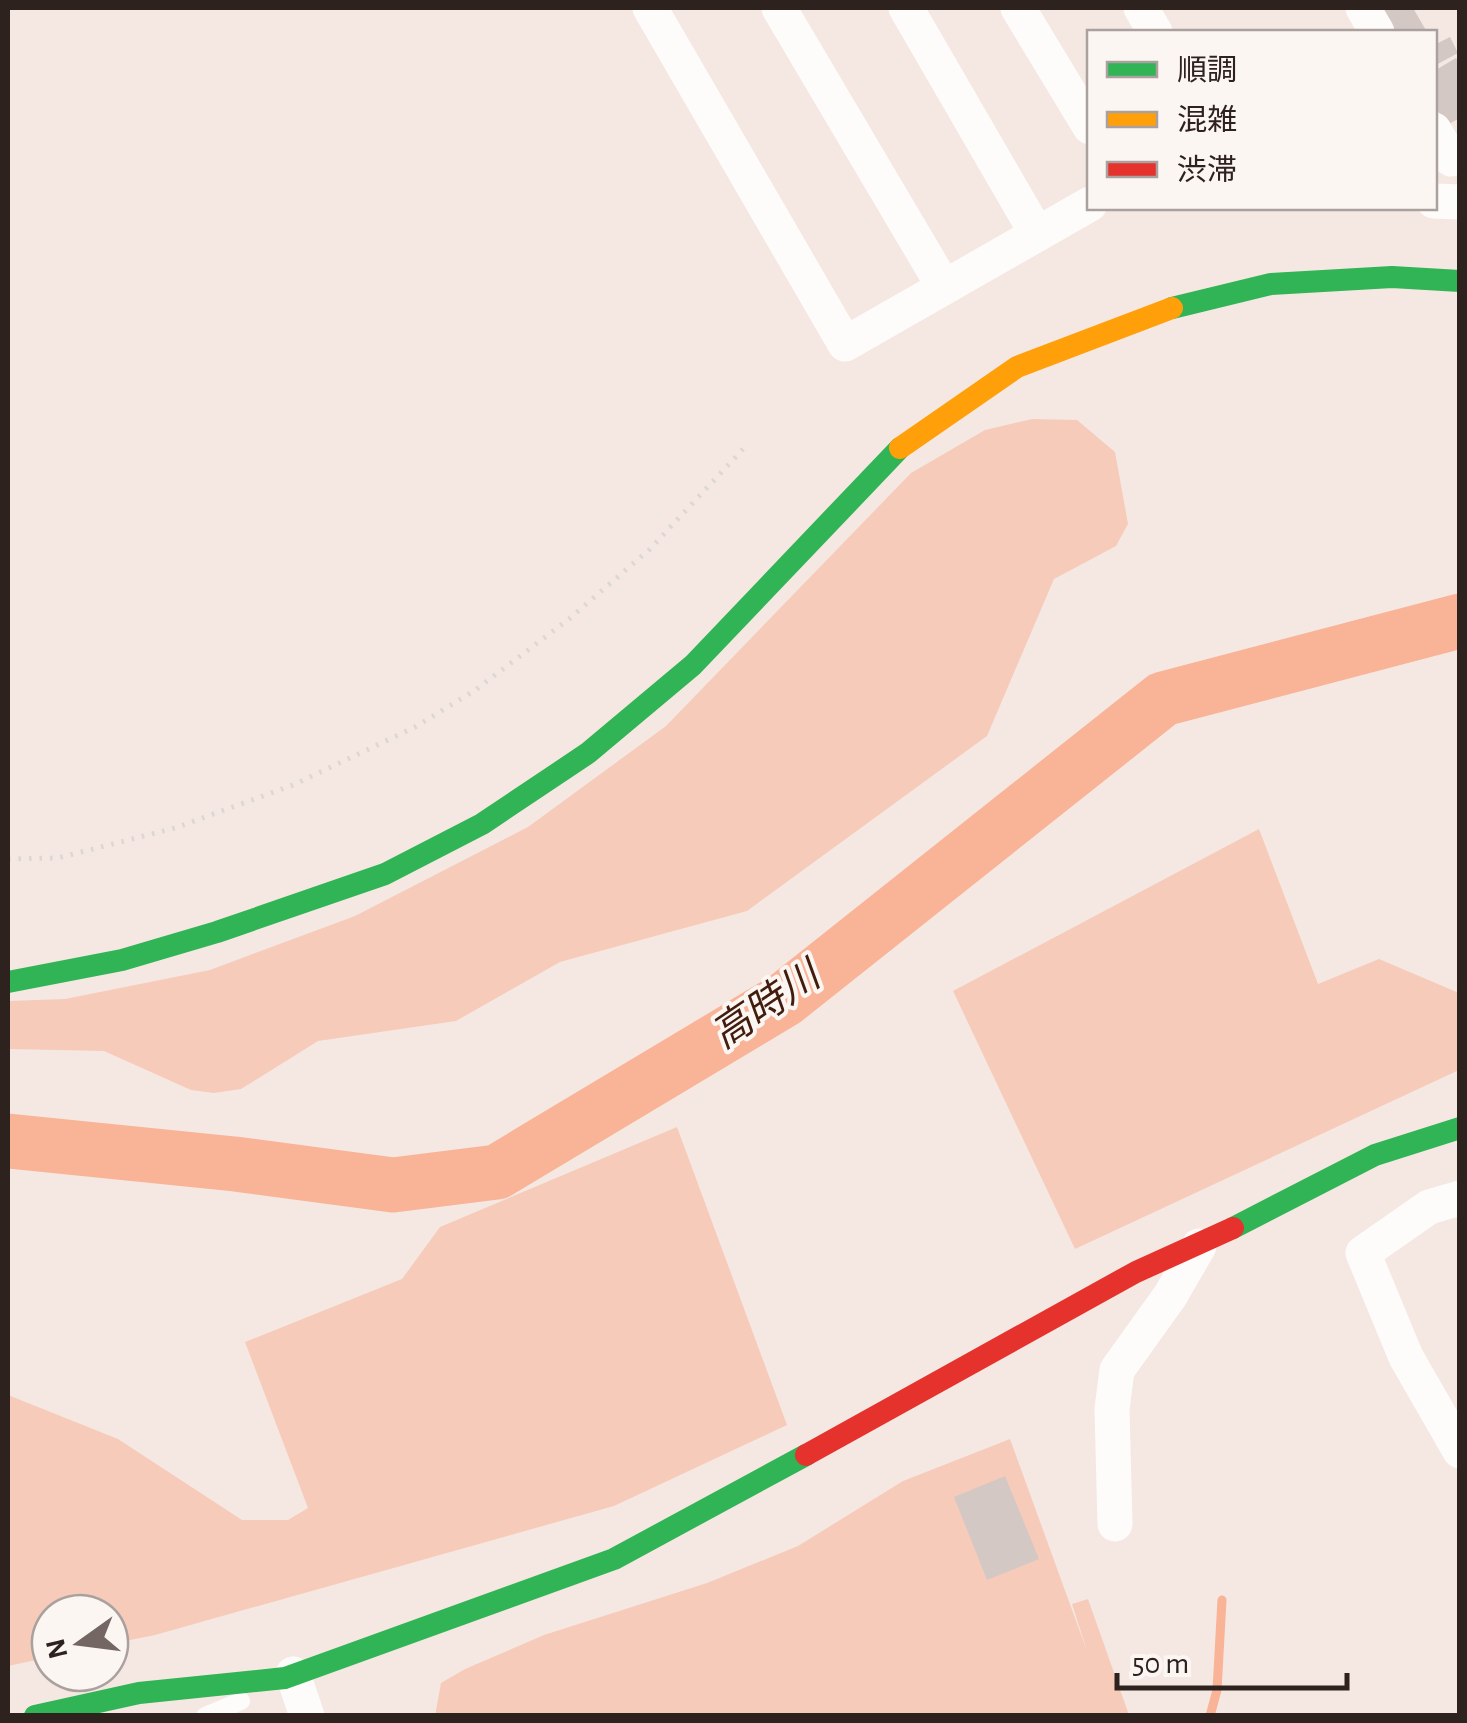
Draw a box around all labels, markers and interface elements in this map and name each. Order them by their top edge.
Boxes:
legend [1087,30,1437,210]
text: 順調 [1177,55,1237,86]
text: 混雑 [1177,104,1237,136]
text: 渋滞 [1177,154,1237,186]
water label: 高時川 [704,952,830,1056]
north arrow [30,1593,130,1693]
scale bar [1117,1628,1347,1690]
text: N [42,1636,74,1661]
text: 50 m [1132,1649,1189,1679]

